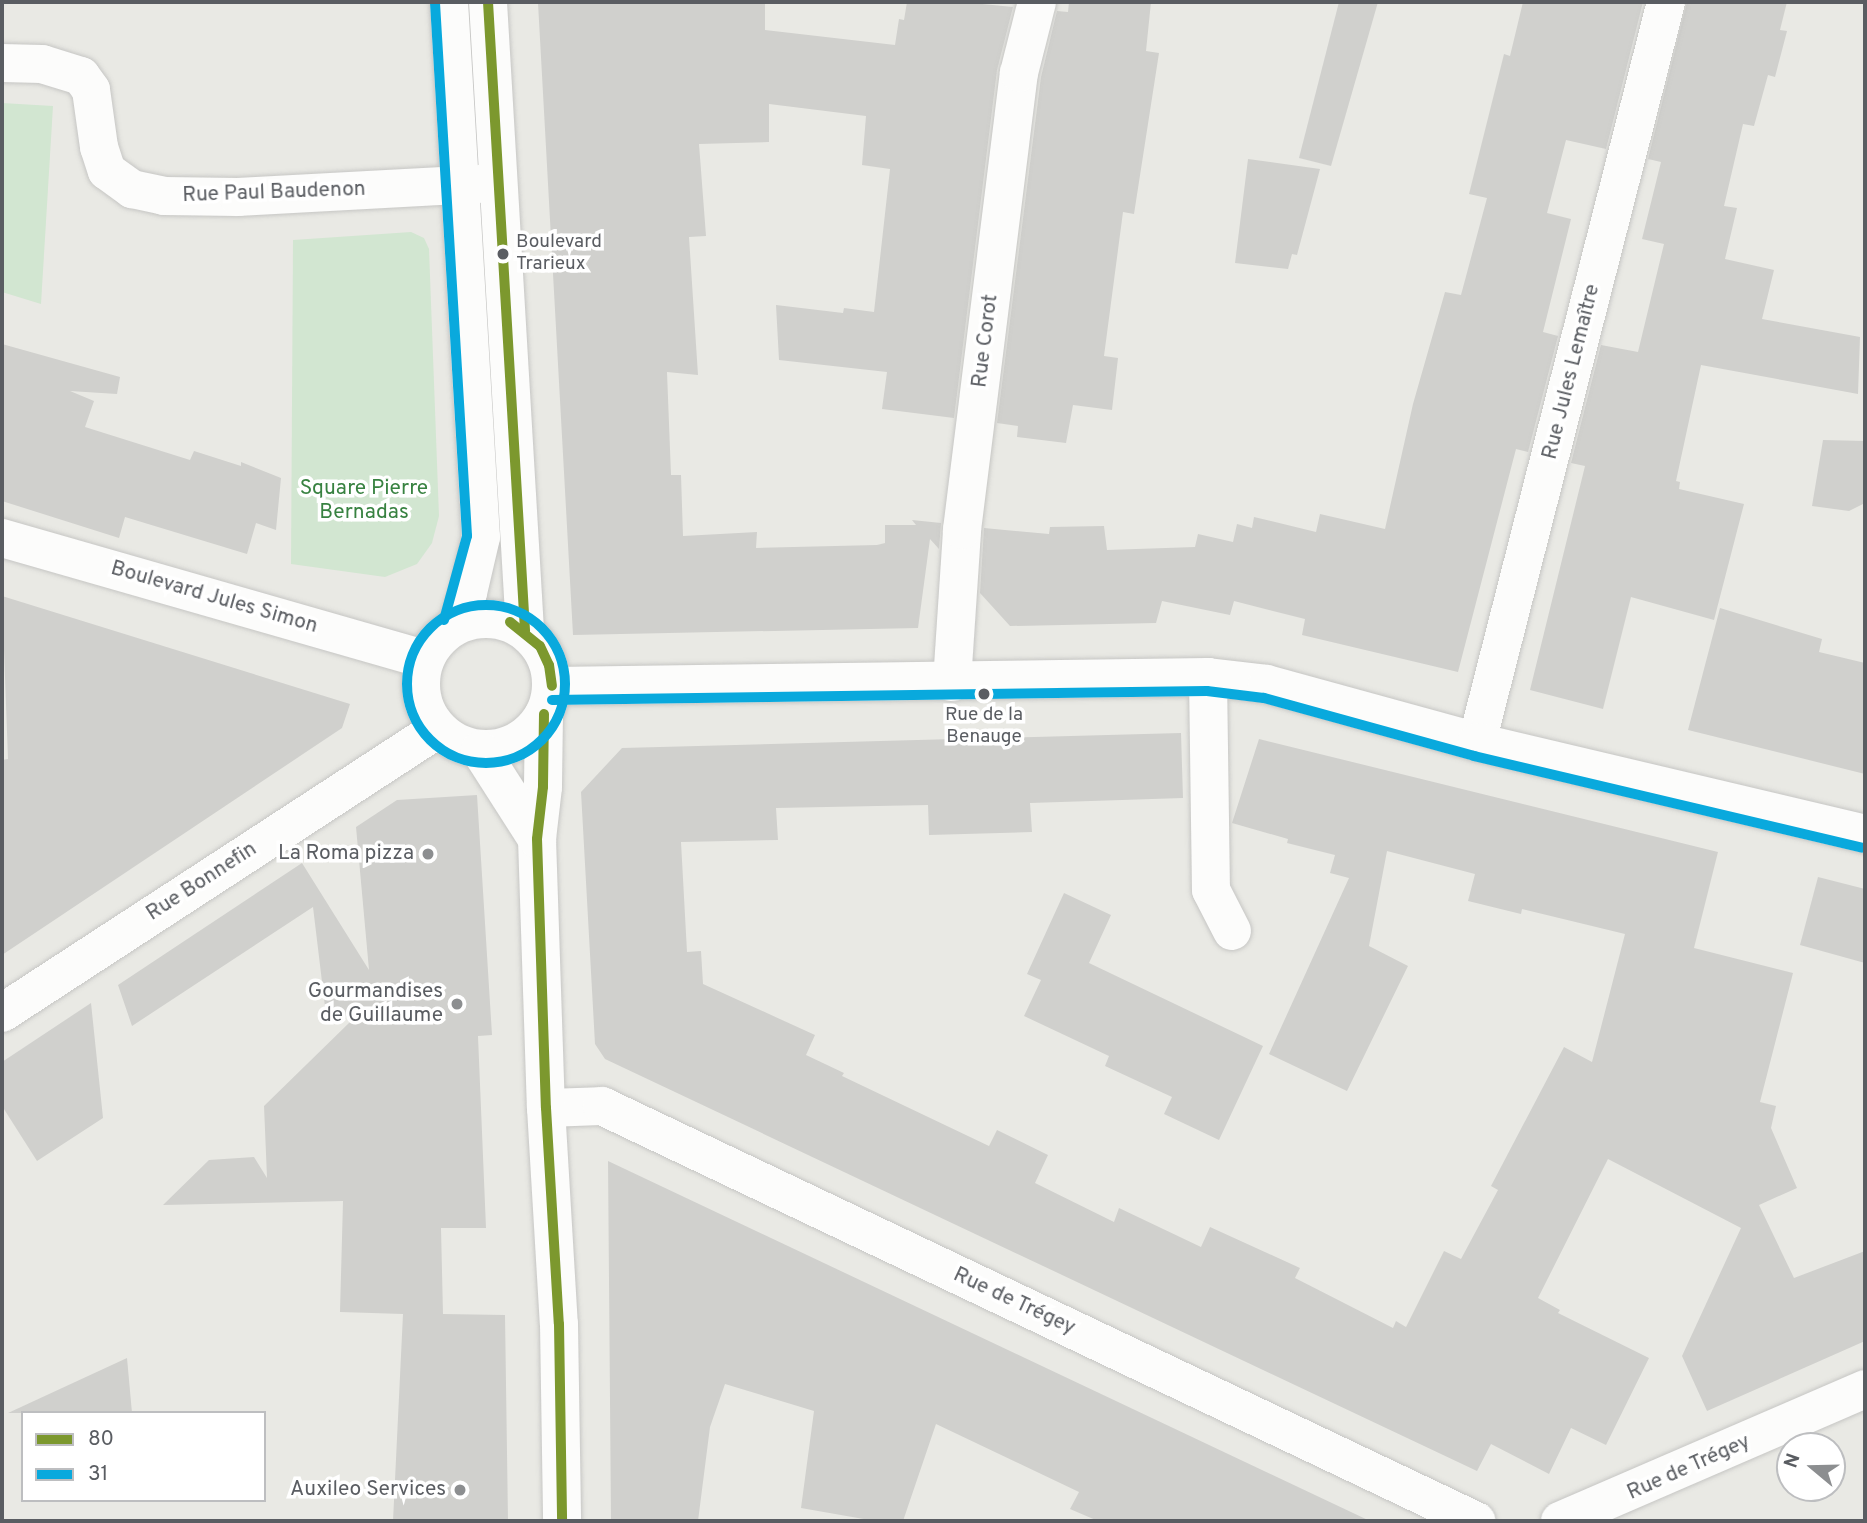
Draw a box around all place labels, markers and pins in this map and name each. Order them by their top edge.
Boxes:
place label: Boulevard Trarieux [516,232,602,276]
marker: Boulevard Trarieux [496,247,510,261]
marker: Rue de la Benauge [977,687,991,701]
place label: Rue de la Benauge [945,705,1023,749]
place label: La Roma pizza [278,841,414,867]
marker: La Roma pizza [420,846,436,862]
place label: Gourmandises de Guillaume [308,979,443,1029]
marker: Gourmandises de Guillaume [449,996,465,1012]
place label: Auxileo Services [290,1477,446,1503]
marker: Auxileo Services [452,1482,468,1498]

